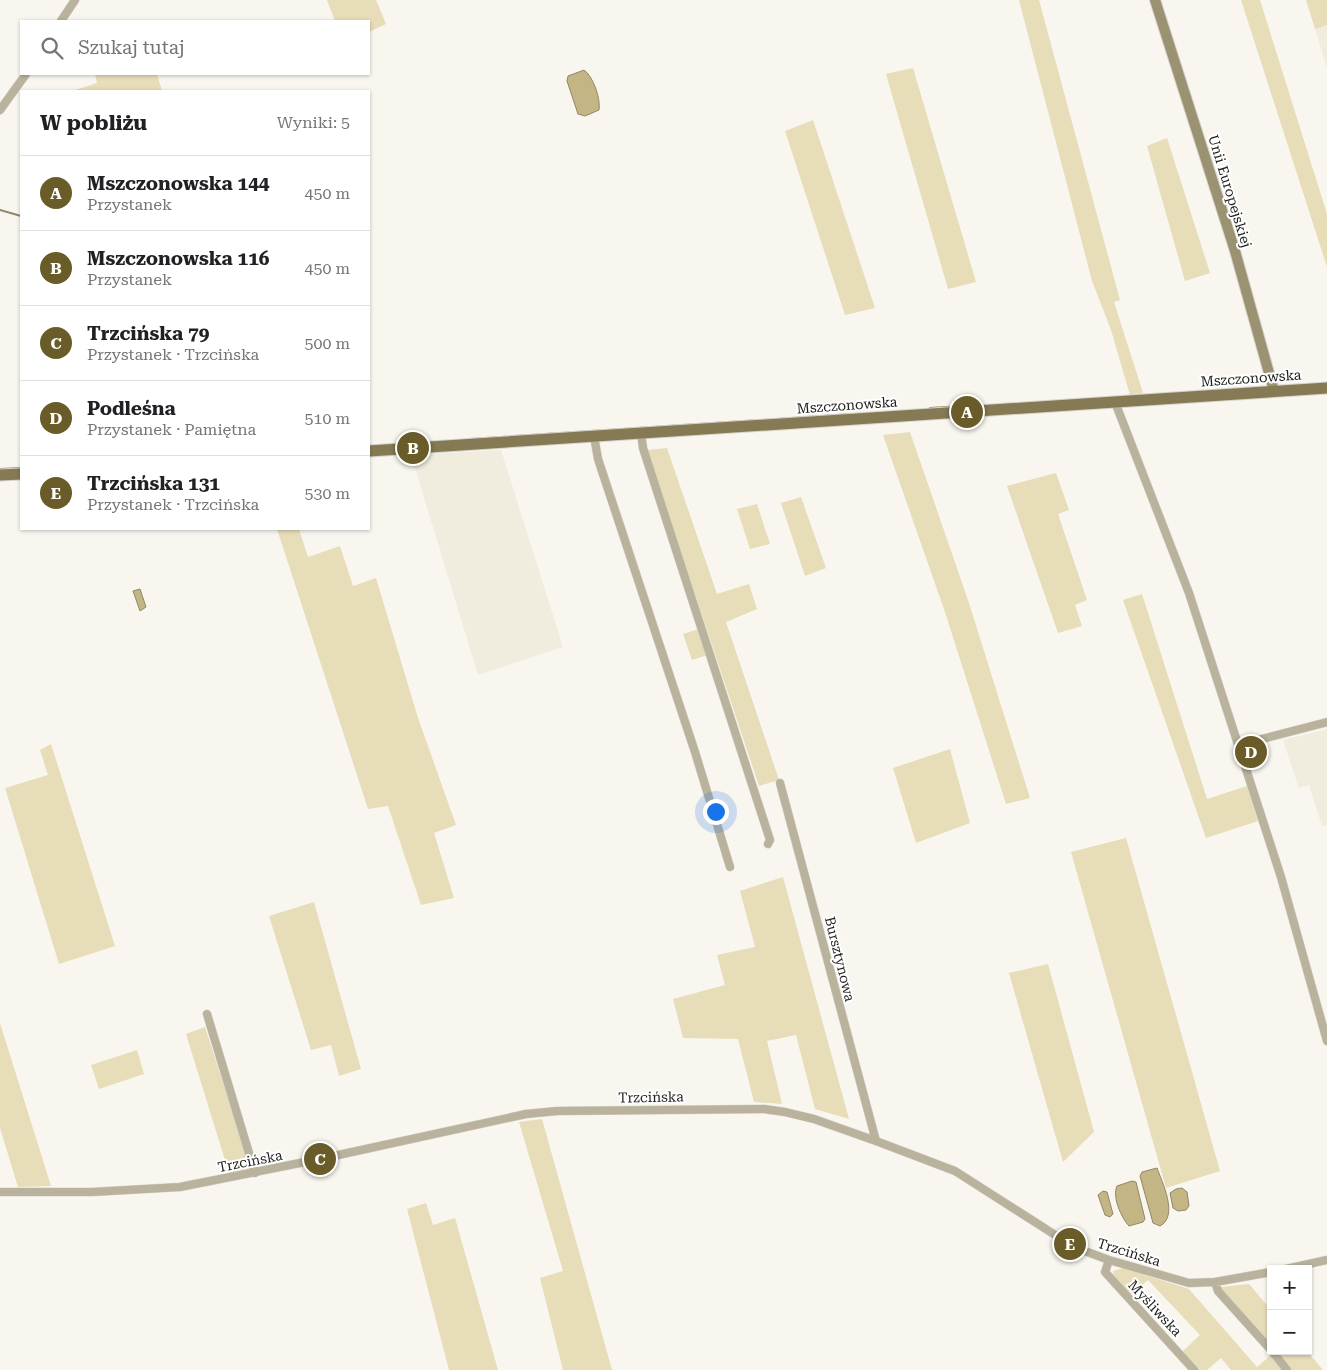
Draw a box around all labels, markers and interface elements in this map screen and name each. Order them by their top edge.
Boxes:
search box [20,20,370,75]
icon: search [38,34,66,62]
text: Szukaj tutaj [78,36,185,59]
text: W pobliżu [40,111,147,135]
text: Wyniki: 5 [277,113,350,132]
street label: Unii Europejskiej [1205,133,1255,249]
text: Mszczonowska 144 [87,172,269,195]
text: A [50,184,62,203]
text: 450 m [304,184,350,203]
text: Przystanek [87,195,172,214]
text: Mszczonowska 116 [87,247,269,270]
text: B [50,259,62,278]
text: 450 m [304,259,350,278]
text: Przystanek [87,270,172,289]
text: Trzcińska 79 [87,322,209,345]
text: C [50,334,62,353]
text: 500 m [304,334,350,353]
text: Przystanek · Trzcińska [87,345,259,364]
street label: Mszczonowska [1200,366,1302,390]
street label: Mszczonowska [796,393,898,417]
pin: A [951,393,983,431]
text: Podleśna [87,397,176,420]
text: D [50,409,62,428]
text: 510 m [304,409,350,428]
text: Przystanek · Pamiętna [87,420,256,439]
pin: B [397,429,429,467]
text: Trzcińska 131 [87,472,220,495]
text: E [51,484,61,503]
text: 530 m [304,484,350,503]
text: Przystanek · Trzcińska [87,495,259,514]
pin: D [1235,733,1267,771]
your location [703,799,729,825]
street label: Bursztynowa [822,915,858,1003]
street label: Trzcińska [618,1088,684,1106]
pin: C [304,1140,336,1178]
street label: Trzcińska [216,1147,284,1175]
pin: E [1054,1225,1086,1263]
street label: Trzcińska [1095,1235,1163,1269]
map controls [1267,1265,1312,1355]
button: + [1267,1265,1312,1310]
street label: Myśliwska [1125,1277,1185,1340]
button: − [1267,1310,1312,1355]

